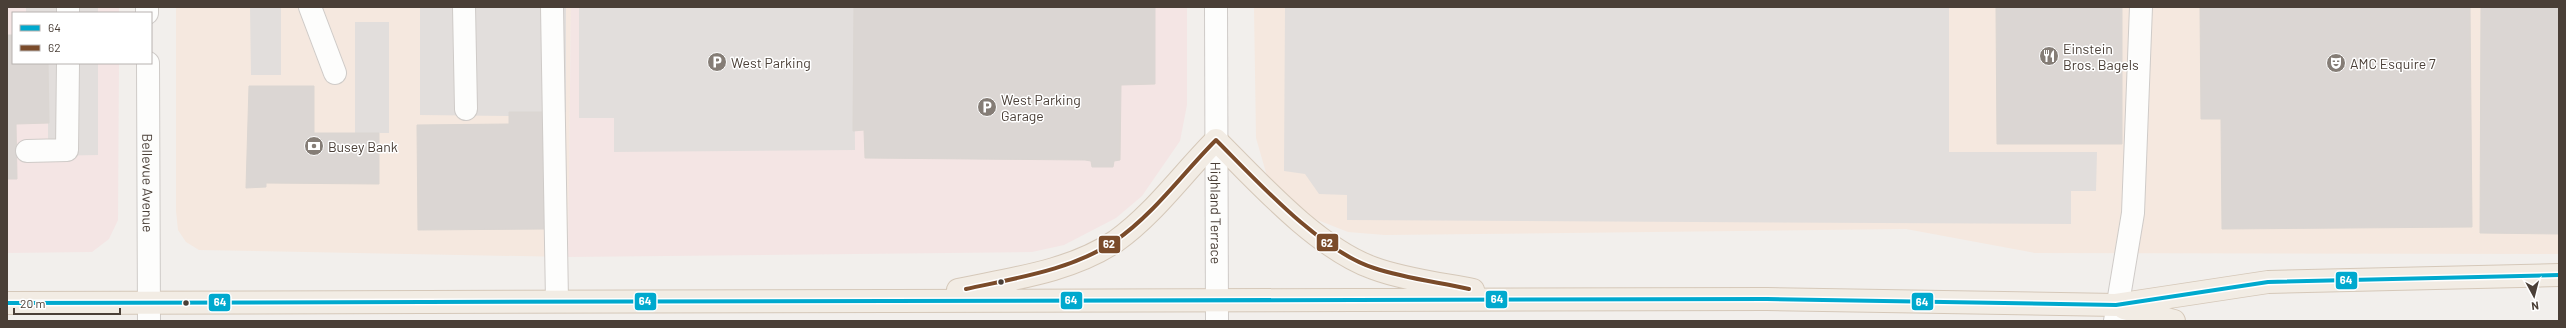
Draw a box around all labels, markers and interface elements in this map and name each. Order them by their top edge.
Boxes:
legend [12,12,152,64]
text: 64 [48,20,61,34]
text: 62 [48,40,61,54]
place label: Einstein Bros. Bagels [2063,40,2139,73]
restaurant icon: Einstein Bros. Bagels [2038,45,2060,67]
parking icon: West Parking [706,51,728,73]
theatre icon: AMC Esquire 7 [2325,52,2347,74]
place label: West Parking [731,54,811,71]
place label: AMC Esquire 7 [2350,55,2436,72]
place label: West Parking Garage [1001,91,1081,124]
parking icon: West Parking Garage [976,96,998,118]
street label: Bellevue Avenue [140,133,157,233]
bank icon: Busey Bank [303,135,325,157]
place label: Busey Bank [328,138,398,155]
street label: Highland Terrace [1208,162,1225,264]
line badge: 62 [1316,233,1339,252]
line badge: 62 [1098,235,1121,254]
text: 62 [1321,236,1333,249]
text: 62 [1103,237,1115,250]
line badge: 64 [2335,271,2358,290]
text: 64 [2340,273,2353,286]
north arrow [2514,276,2554,316]
unlabelled marker [996,277,1006,287]
scale bar [14,290,120,316]
line badge: 64 [1485,290,1508,309]
line badge: 64 [1060,291,1083,310]
line badge: 64 [634,292,657,311]
text: 64 [1491,292,1504,305]
line badge: 64 [1911,292,1934,311]
line badge: 64 [208,293,231,312]
text: 64 [1065,293,1078,306]
text: 64 [639,294,652,307]
text: 64 [214,295,227,308]
text: 64 [1916,295,1929,308]
text: 20 m [20,296,46,310]
unlabelled marker [181,298,191,308]
text: N [2531,300,2540,313]

